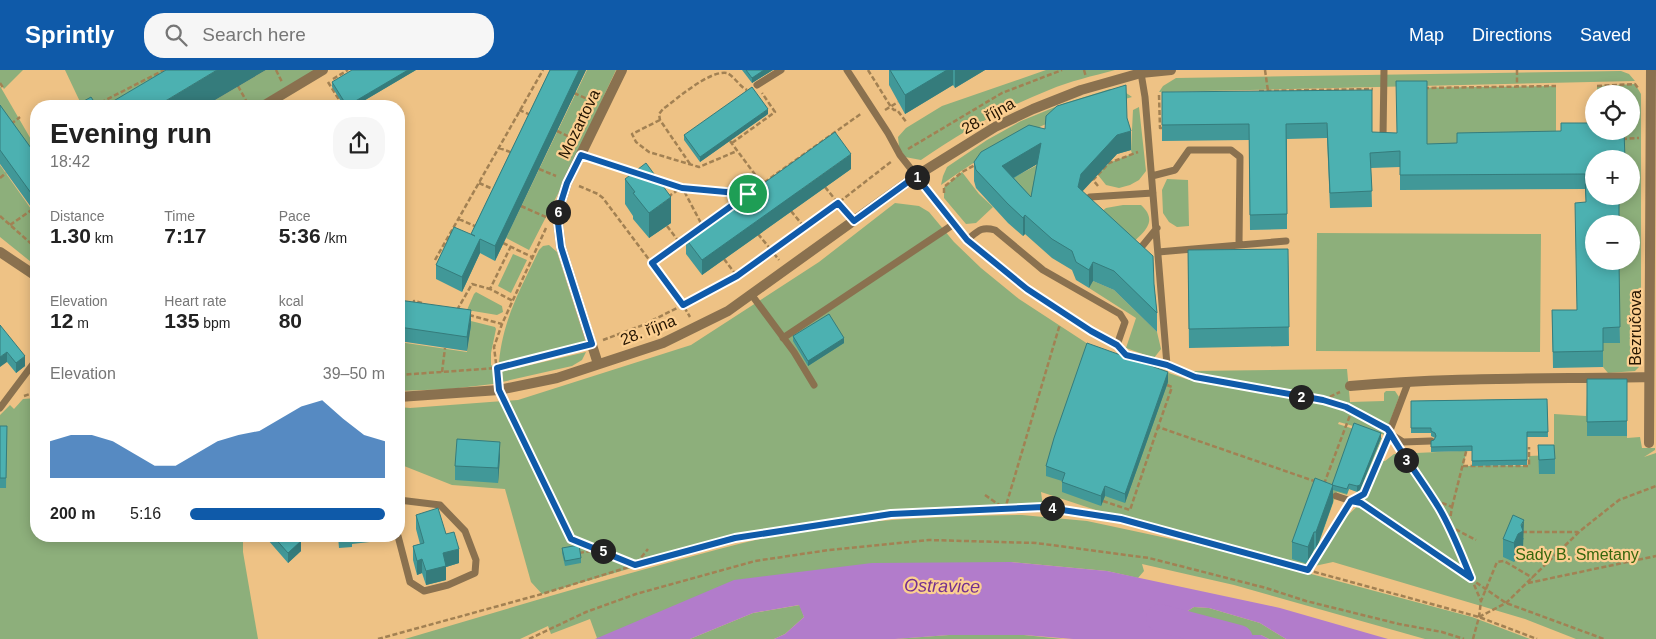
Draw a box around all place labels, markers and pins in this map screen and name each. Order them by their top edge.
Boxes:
pin: 1 [904,164,930,190]
pin [727,173,769,215]
pin: 6 [546,200,570,224]
pin: 2 [1288,384,1314,410]
pin: 3 [1394,448,1418,472]
pin: 4 [1040,496,1064,520]
pin: 5 [590,538,616,564]

